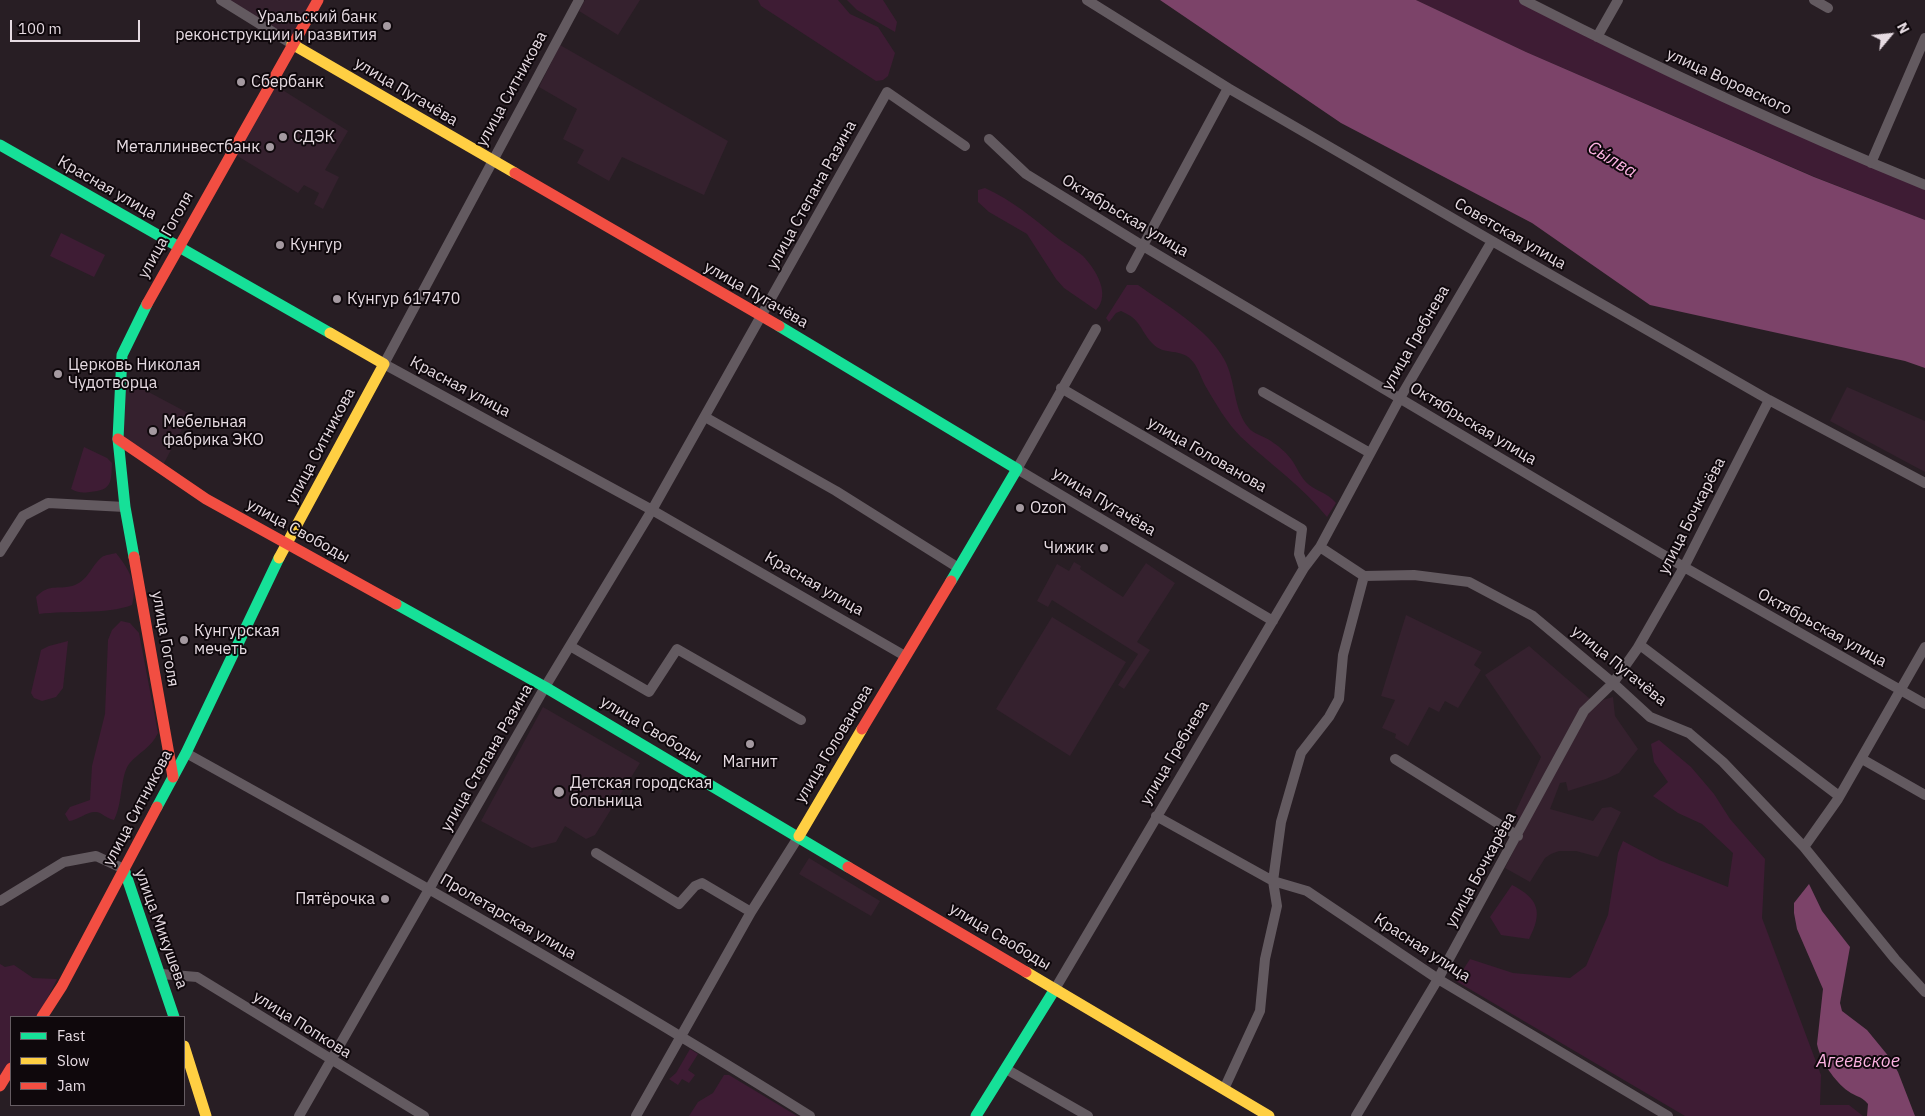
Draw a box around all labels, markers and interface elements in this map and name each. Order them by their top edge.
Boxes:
place label: Уральский банк реконструкции и развития [175,7,377,45]
scale bar [12,10,142,42]
north arrow [1865,10,1915,60]
text: 100 m [18,19,62,38]
text: N [1893,19,1914,37]
marker: Уральский банк реконструкции и развития [381,20,393,32]
street label: улица Ситникова [472,28,552,150]
street label: улица Воровского [1663,45,1795,119]
street label: улица Пугачёва [351,54,461,130]
place label: Сбербанк [251,72,324,92]
marker: Сбербанк [235,76,247,88]
street label: улица Степана Разина [763,117,861,273]
place label: СДЭК [293,127,335,147]
marker: СДЭК [277,131,289,143]
place label: Металлинвестбанк [116,137,260,157]
water label: Сы́лва [1584,137,1640,183]
marker: Металлинвестбанк [264,141,276,153]
street label: Красная улица [54,152,160,224]
street label: Октябрьская улица [1058,171,1192,261]
street label: улица Гоголя [134,188,198,282]
street label: Советская улица [1451,194,1569,274]
place label: Кунгур [290,235,342,255]
marker: Кунгур [274,239,286,251]
street label: улица Пугачёва [701,257,811,333]
street label: улица Гребнева [1378,282,1454,394]
place label: Кунгур 617470 [347,289,460,309]
marker: Кунгур 617470 [331,293,343,305]
street label: Красная улица [406,352,514,422]
place label: Церковь Николая Чудотворца [68,355,200,393]
marker: Церковь Николая Чудотворца [52,368,64,380]
street label: Октябрьская улица [1406,379,1540,469]
street label: улица Ситникова [282,385,360,507]
place label: Мебельная фабрика ЭКО [163,412,264,450]
street label: улица Голованова [1144,413,1270,497]
marker: Мебельная фабрика ЭКО [147,425,159,437]
street label: улица Бочкарёва [1654,454,1730,578]
street label: улица Пугачёва [1049,464,1159,540]
street label: улица Свободы [243,495,353,567]
place label: Ozon [1030,498,1067,518]
marker: Ozon [1014,502,1026,514]
place label: Чижик [1044,538,1094,558]
marker: Чижик [1098,542,1110,554]
street label: Красная улица [761,548,867,620]
street label: Октябрьская улица [1754,585,1890,671]
street label: улица Гоголя [147,590,183,688]
place label: Кунгурская мечеть [194,621,280,659]
street label: улица Пугачёва [1567,622,1671,710]
marker: Кунгурская мечеть [178,634,190,646]
street label: улица Степана Разина [437,681,537,835]
street label: улица Голованова [791,681,877,807]
street label: улица Свободы [597,692,705,768]
street label: улица Гребнева [1136,698,1214,808]
marker: Магнит [744,738,756,750]
street label: улица Ситникова [99,747,177,869]
place label: Магнит [723,752,777,772]
place label: Детская городская больница [570,773,712,811]
marker: Детская городская больница [552,785,566,799]
street label: улица Бочкарёва [1441,809,1521,931]
street label: улица Микушева [130,866,192,992]
street label: Пролетарская улица [437,870,579,964]
place label: Пятёрочка [295,889,375,909]
marker: Пятёрочка [379,893,391,905]
street label: улица Свободы [946,899,1054,975]
street label: Красная улица [1370,910,1474,986]
street label: улица Попкова [249,987,355,1063]
legend [10,1016,185,1106]
text: Fast [57,1026,85,1045]
text: Slow [57,1051,90,1070]
water label: Агеевское [1816,1051,1900,1073]
text: Jam [57,1076,86,1095]

